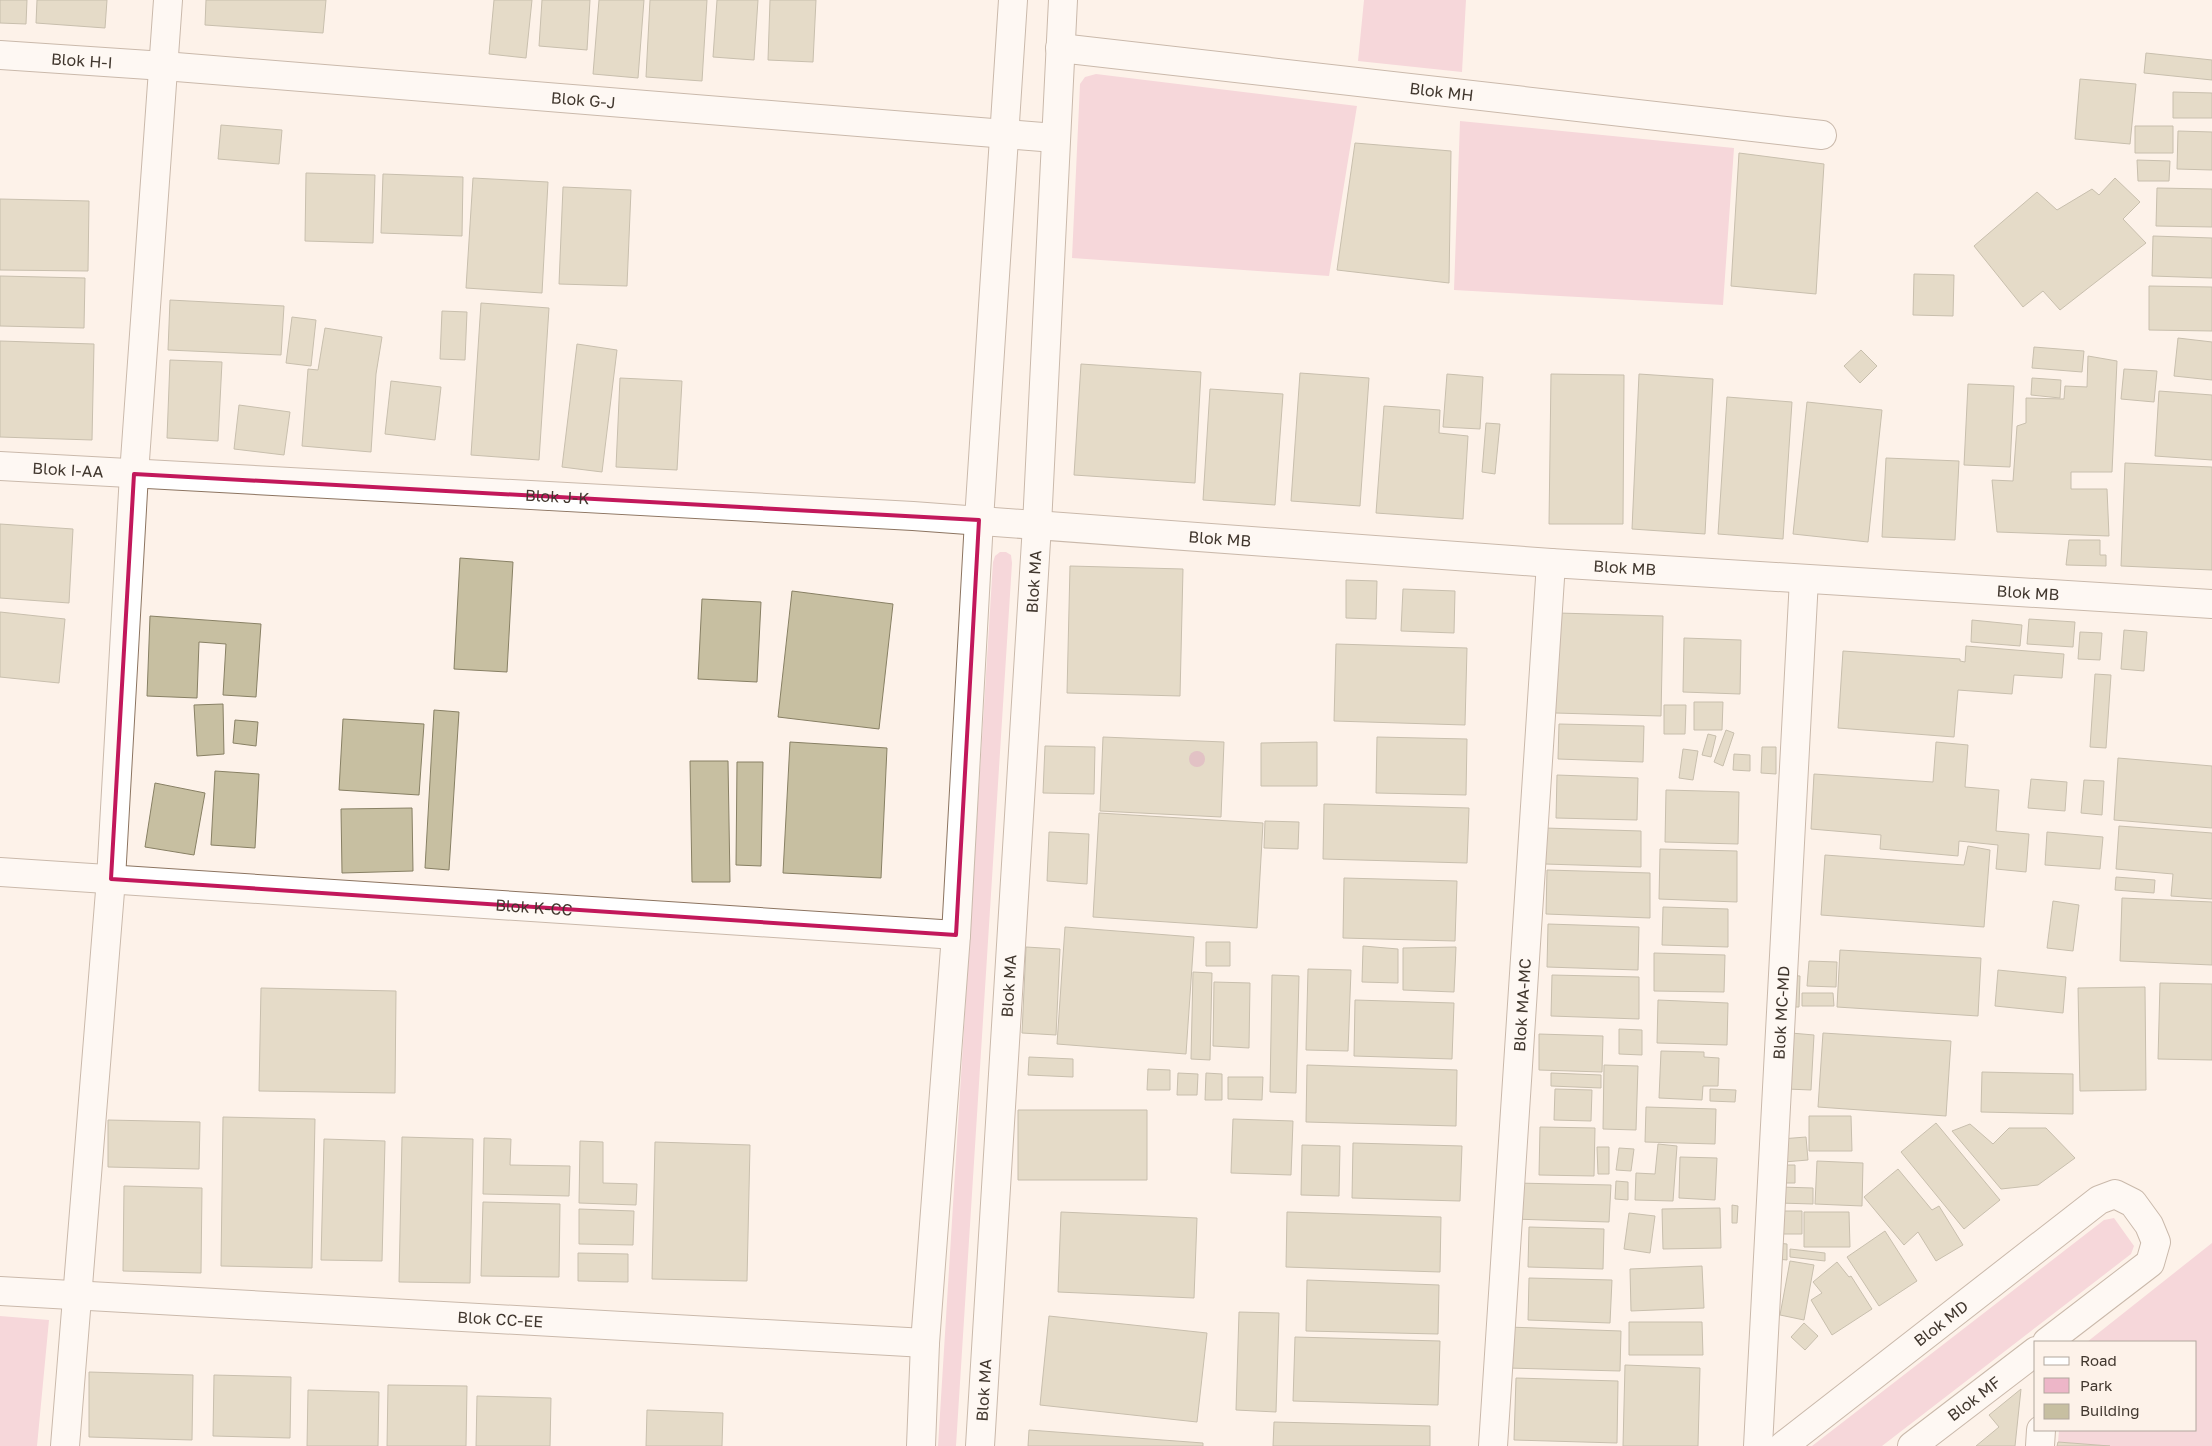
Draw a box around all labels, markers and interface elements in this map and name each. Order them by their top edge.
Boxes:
street label: Blok H-I [50,48,113,73]
street label: Blok MH [1408,78,1475,105]
street label: Blok G-J [550,87,616,112]
street label: Blok I-AA [32,458,104,482]
street label: Blok J-K [524,485,590,508]
street label: Blok MB [1188,526,1252,551]
street label: Blok MA [1022,549,1045,614]
street label: Blok MB [1593,556,1657,580]
street label: Blok MB [1996,581,2060,605]
street label: Blok K-CC [495,895,573,920]
street label: Blok MA [997,954,1020,1018]
street label: Blok MA-MC [1509,957,1535,1052]
street label: Blok MC-MD [1769,965,1793,1060]
street label: Blok MD [1910,1296,1972,1350]
street label: Blok CC-EE [457,1307,544,1332]
legend [2034,1341,2197,1431]
text: Road [2080,1351,2117,1369]
street label: Blok MA [972,1358,995,1422]
street label: Blok MF [1943,1372,2004,1425]
text: Park [2080,1376,2113,1394]
text: Building [2080,1401,2140,1419]

